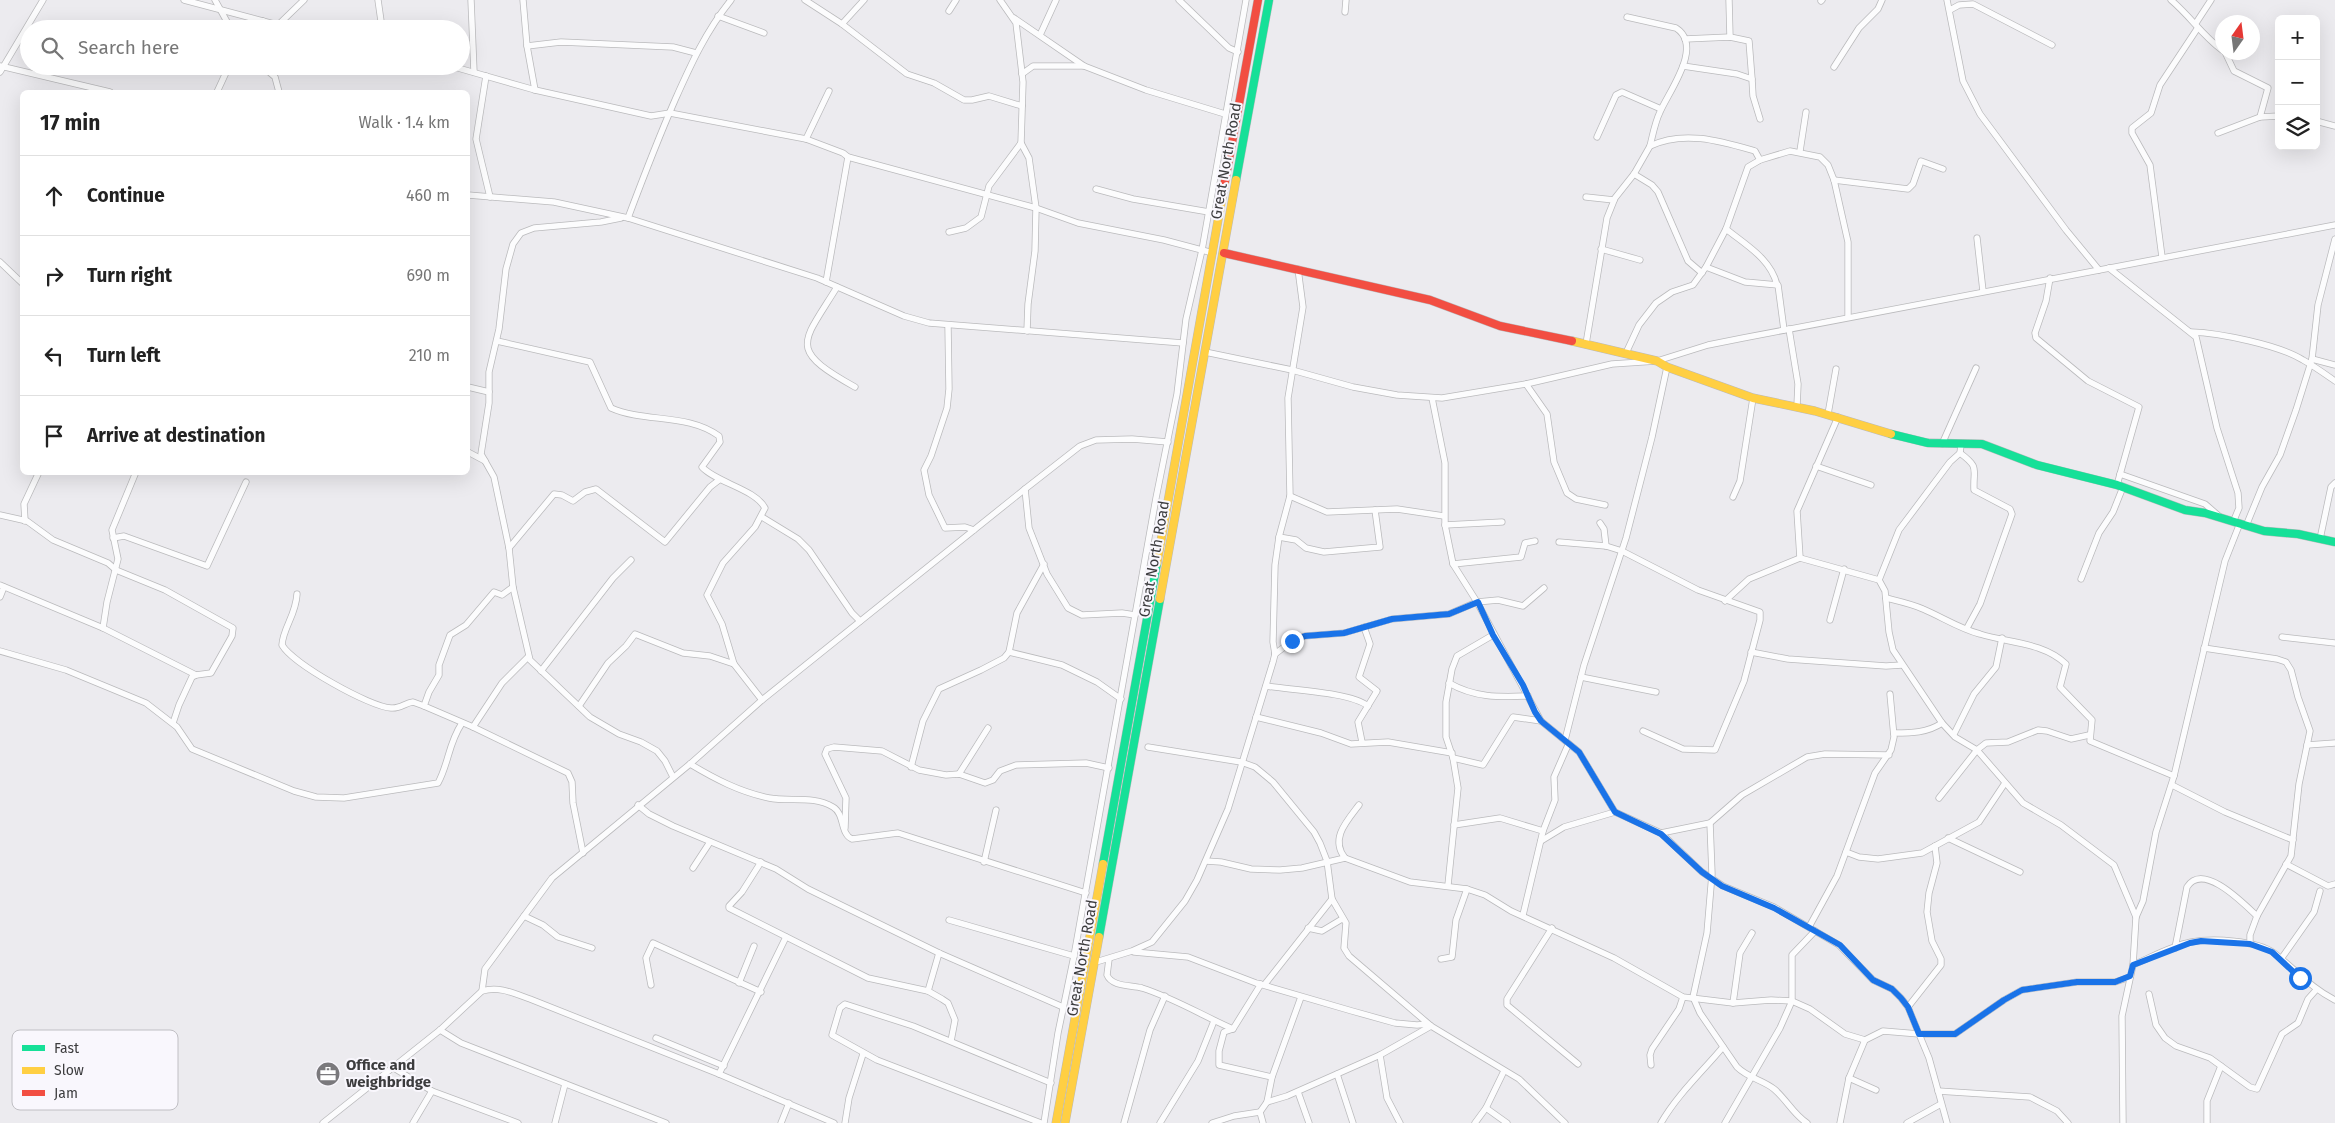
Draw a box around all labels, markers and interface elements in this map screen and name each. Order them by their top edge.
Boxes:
north arrow [2215,15,2260,60]
map controls [2275,15,2320,150]
button: + [2275,15,2320,60]
search box [20,20,470,75]
icon: search [38,34,66,62]
text: Search here [78,36,179,59]
button: − [2275,60,2320,105]
street label: Great North Road [1207,101,1245,221]
button: layers [2275,105,2320,150]
text: 17 min [40,110,100,136]
text: Walk · 1.4 km [359,113,450,132]
icon: ahead [40,182,68,210]
text: Continue [87,184,165,207]
text: 460 m [406,186,450,205]
icon: right [40,262,68,290]
text: Turn right [87,264,172,287]
text: 690 m [406,266,450,285]
icon: left [40,342,68,370]
text: Turn left [87,344,161,367]
text: 210 m [409,346,450,365]
icon: arrive [40,422,68,450]
text: Arrive at destination [87,424,266,447]
street label: Great North Road [1135,499,1173,619]
route end [1281,630,1304,653]
street label: Great North Road [1063,898,1101,1018]
route start [2289,967,2312,990]
legend [12,1030,178,1110]
text: Fast [54,1040,80,1057]
place label: Office and weighbridge [346,1056,431,1091]
office icon: Office and weighbridge [315,1061,341,1087]
text: Slow [54,1062,84,1079]
text: Jam [54,1085,78,1102]

